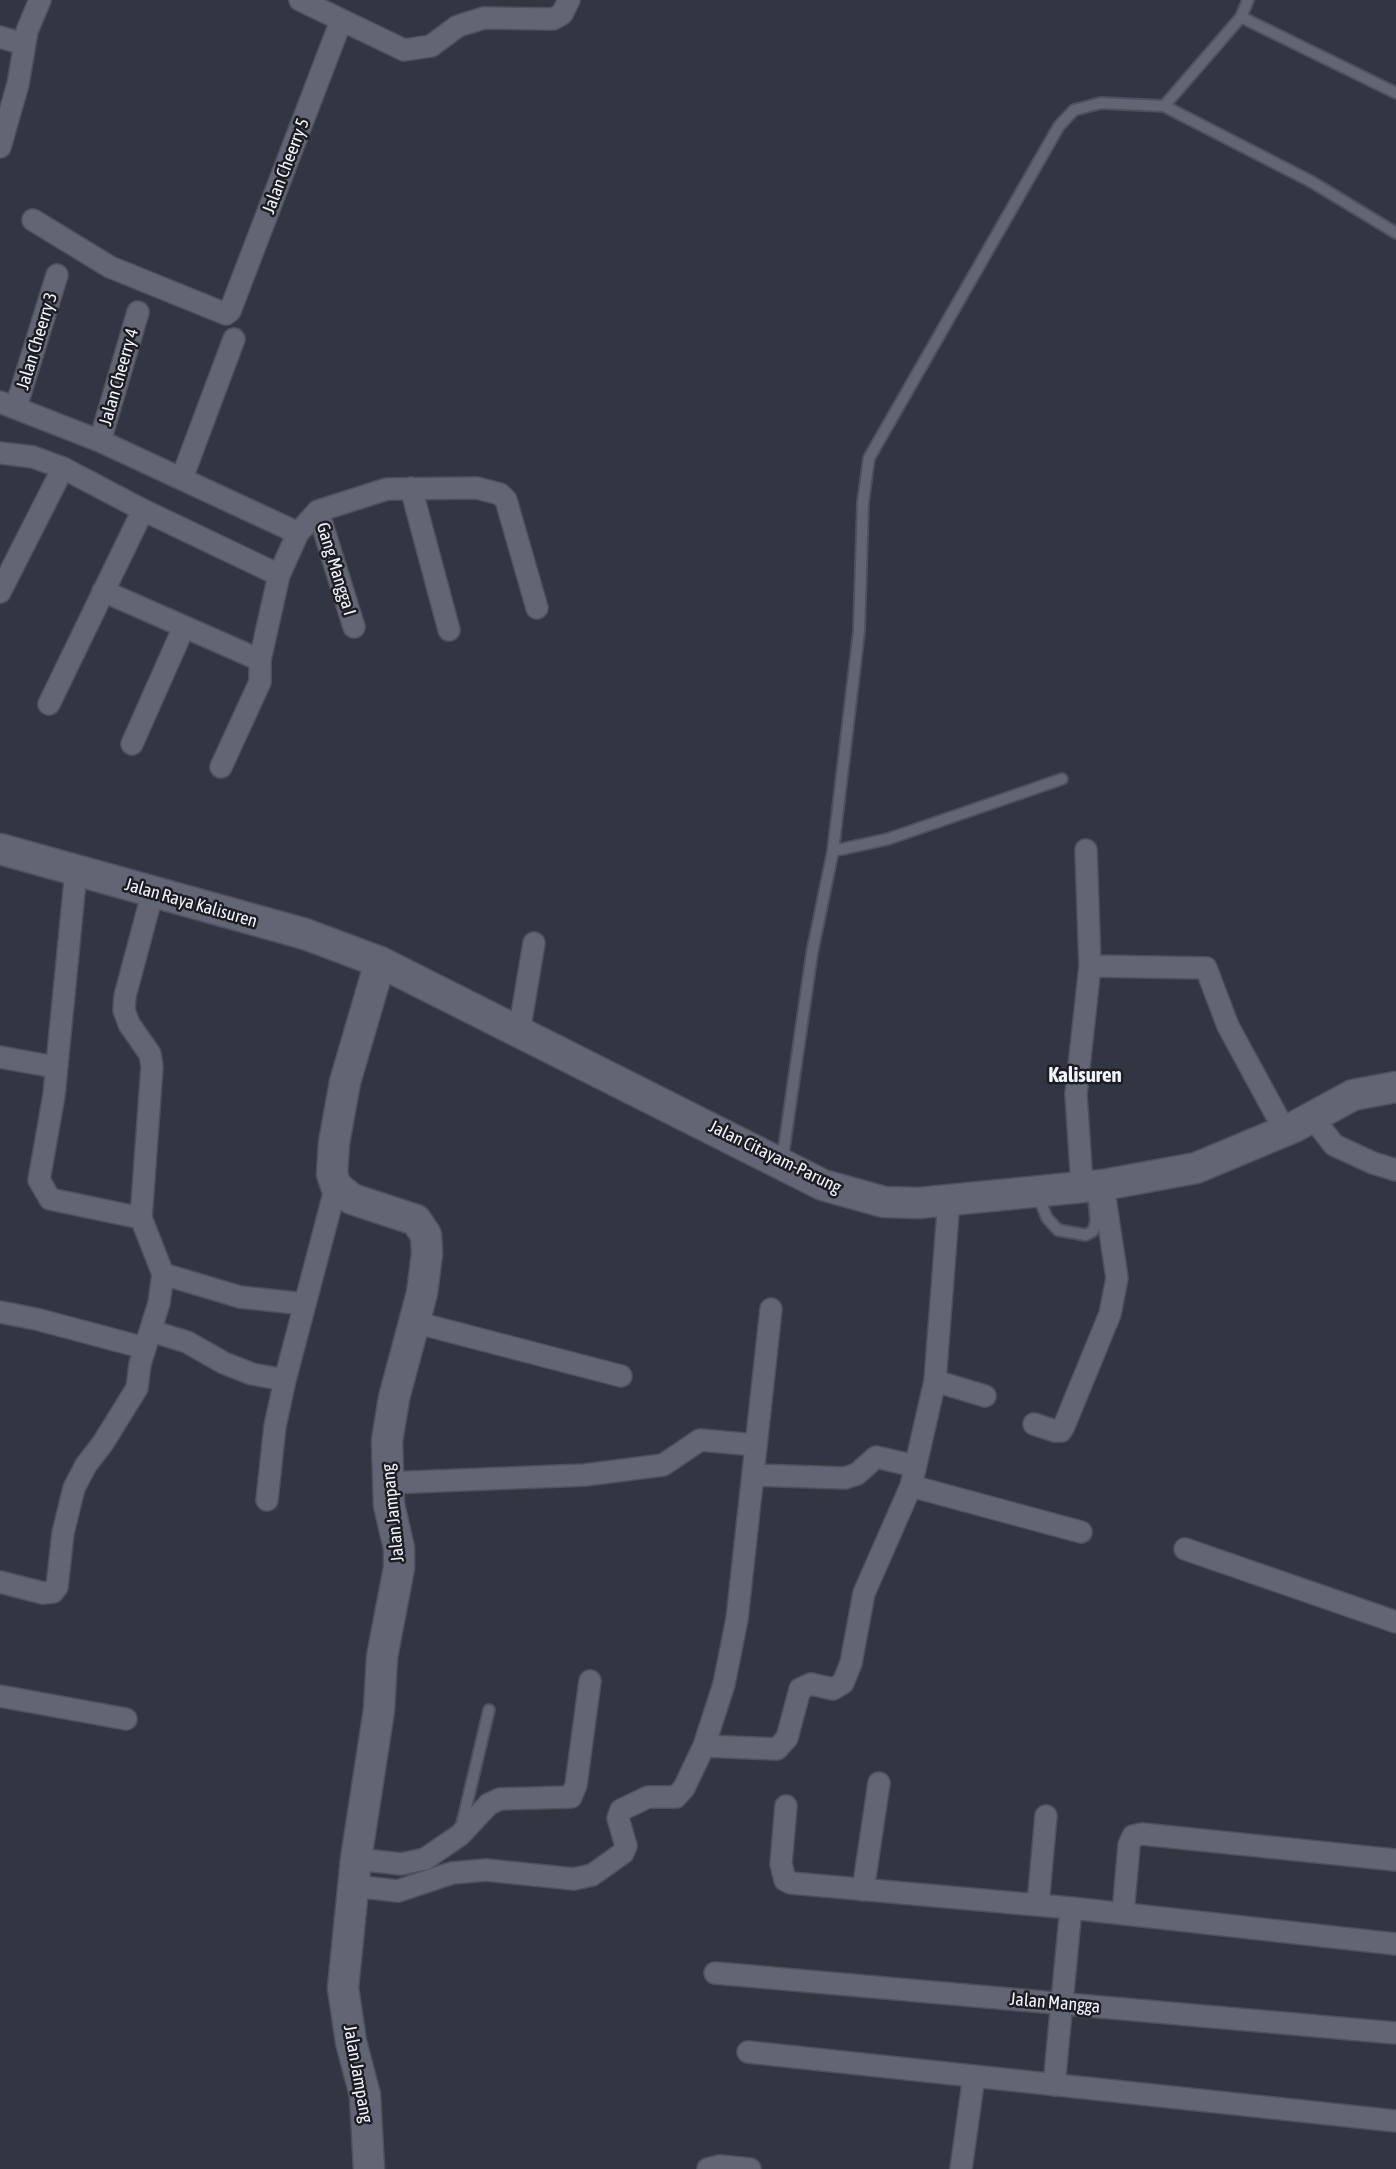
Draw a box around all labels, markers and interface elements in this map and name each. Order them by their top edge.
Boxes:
street label: Jalan Cheerry 5 [258,115,314,217]
street label: Jalan Cheerry 3 [12,290,62,392]
street label: Jalan Cheerry 4 [95,326,143,428]
street label: Gang Mangga I [312,520,360,618]
street label: Jalan Raya Kalisuren [122,874,260,932]
district label: Kalisuren [1048,1062,1122,1088]
street label: Jalan Citayam-Parung [705,1116,845,1198]
street label: Jalan Jampang [377,1463,409,1563]
street label: Jalan Mangga [1009,1988,1101,2018]
street label: Jalan Jampang [339,2023,377,2125]

